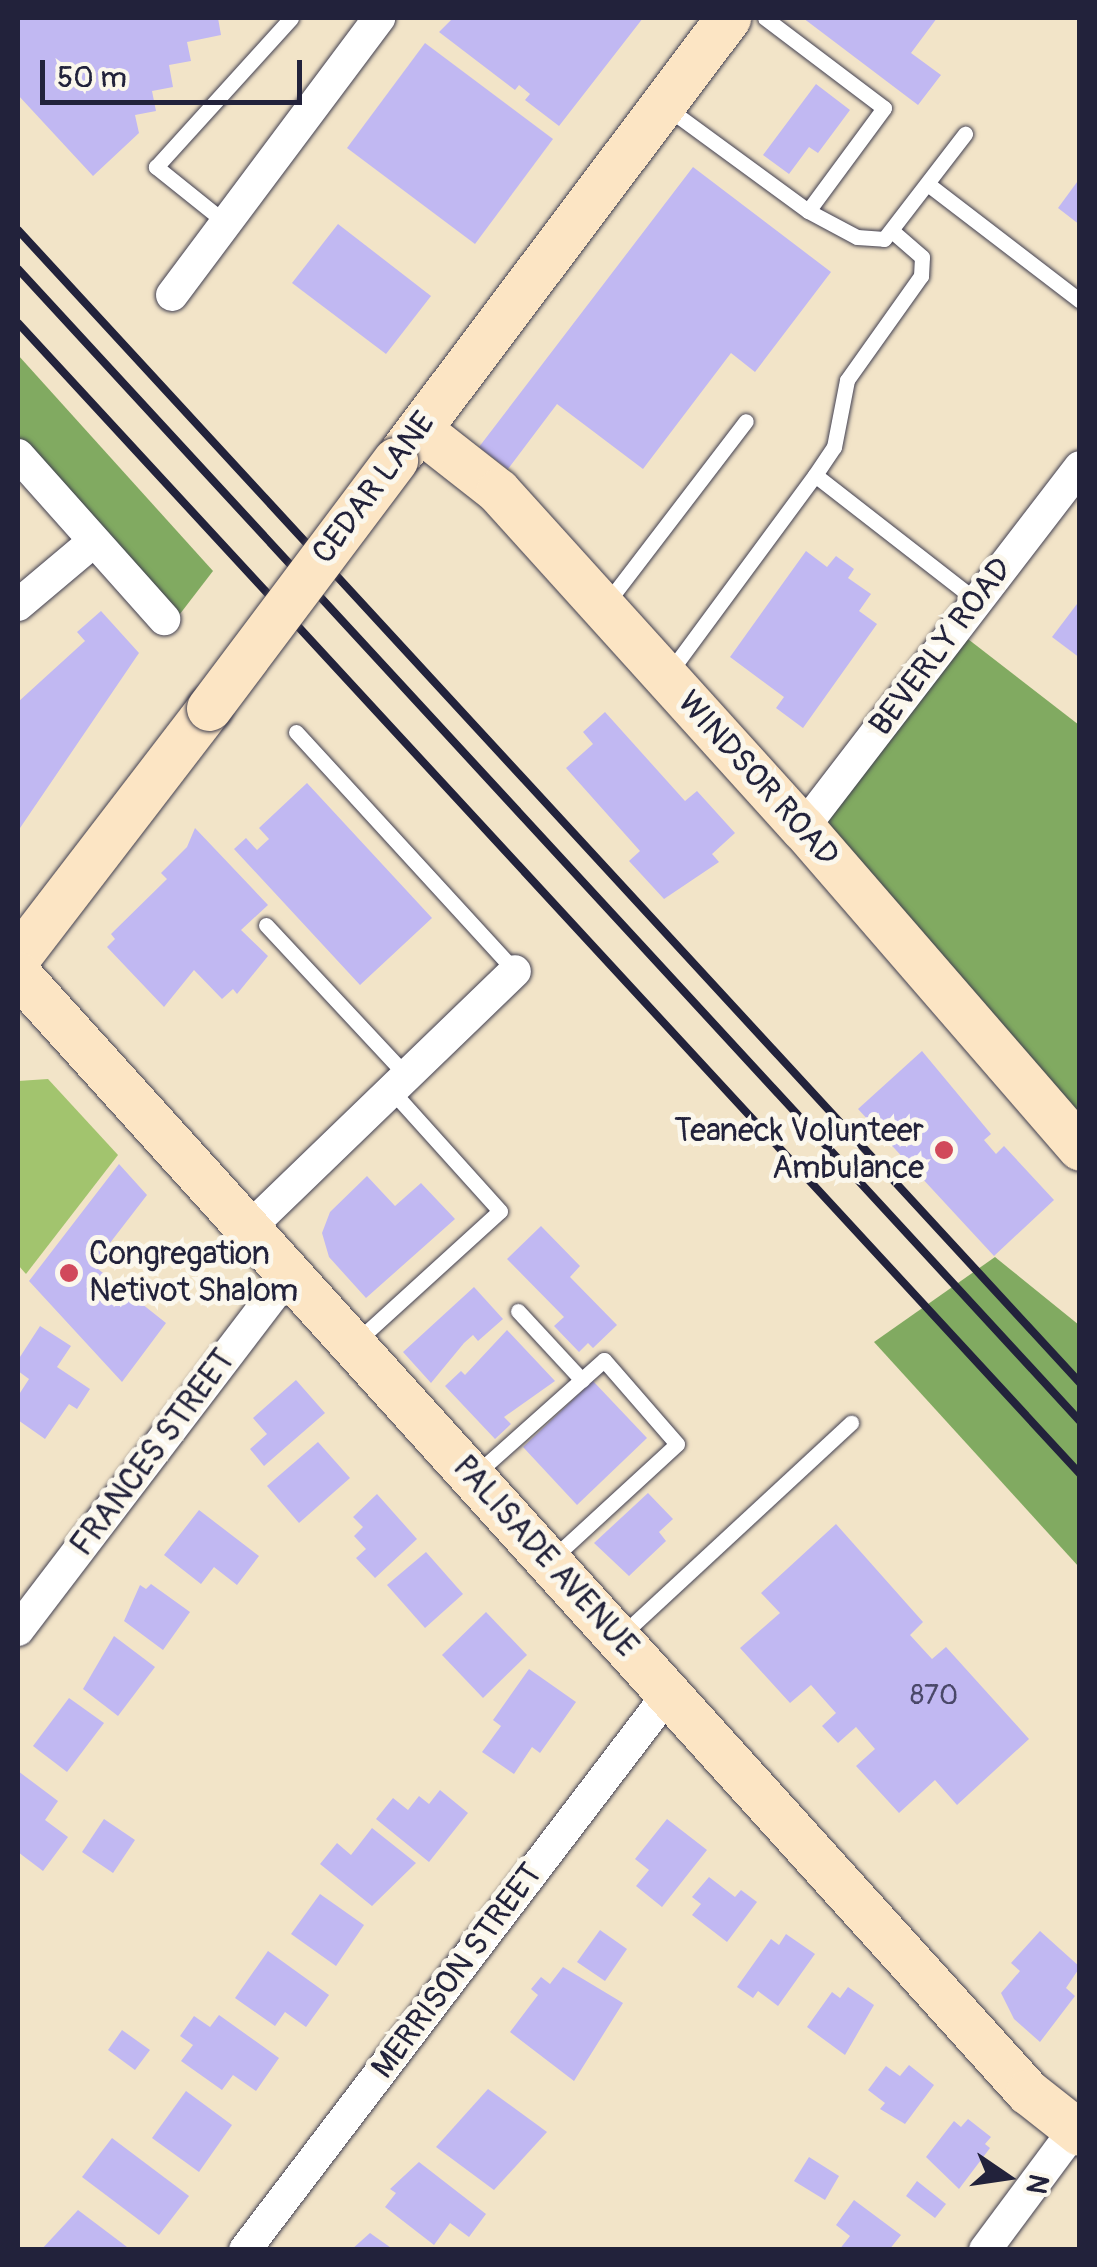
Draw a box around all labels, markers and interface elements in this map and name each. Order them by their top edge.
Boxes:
scale bar [45,40,308,102]
text: 50 m [57,59,127,96]
street label: CEDAR LANE [305,405,443,571]
street label: BEVERLY ROAD [862,551,1020,743]
street label: WINDSOR ROAD [669,684,847,874]
place label: Teaneck Volunteer Ambulance [674,1113,924,1188]
marker: Teaneck Volunteer Ambulance [933,1139,955,1161]
place label: Congregation Netivot Shalom [89,1236,298,1311]
marker: Congregation Netivot Shalom [58,1262,80,1284]
street label: FRANCES STREET [63,1342,243,1564]
street label: PALISADE AVENUE [445,1448,645,1666]
house number: 870 [910,1679,958,1713]
street label: MERRISON STREET [364,1856,550,2086]
north arrow [957,2127,1057,2227]
text: N [1018,2171,1056,2197]

